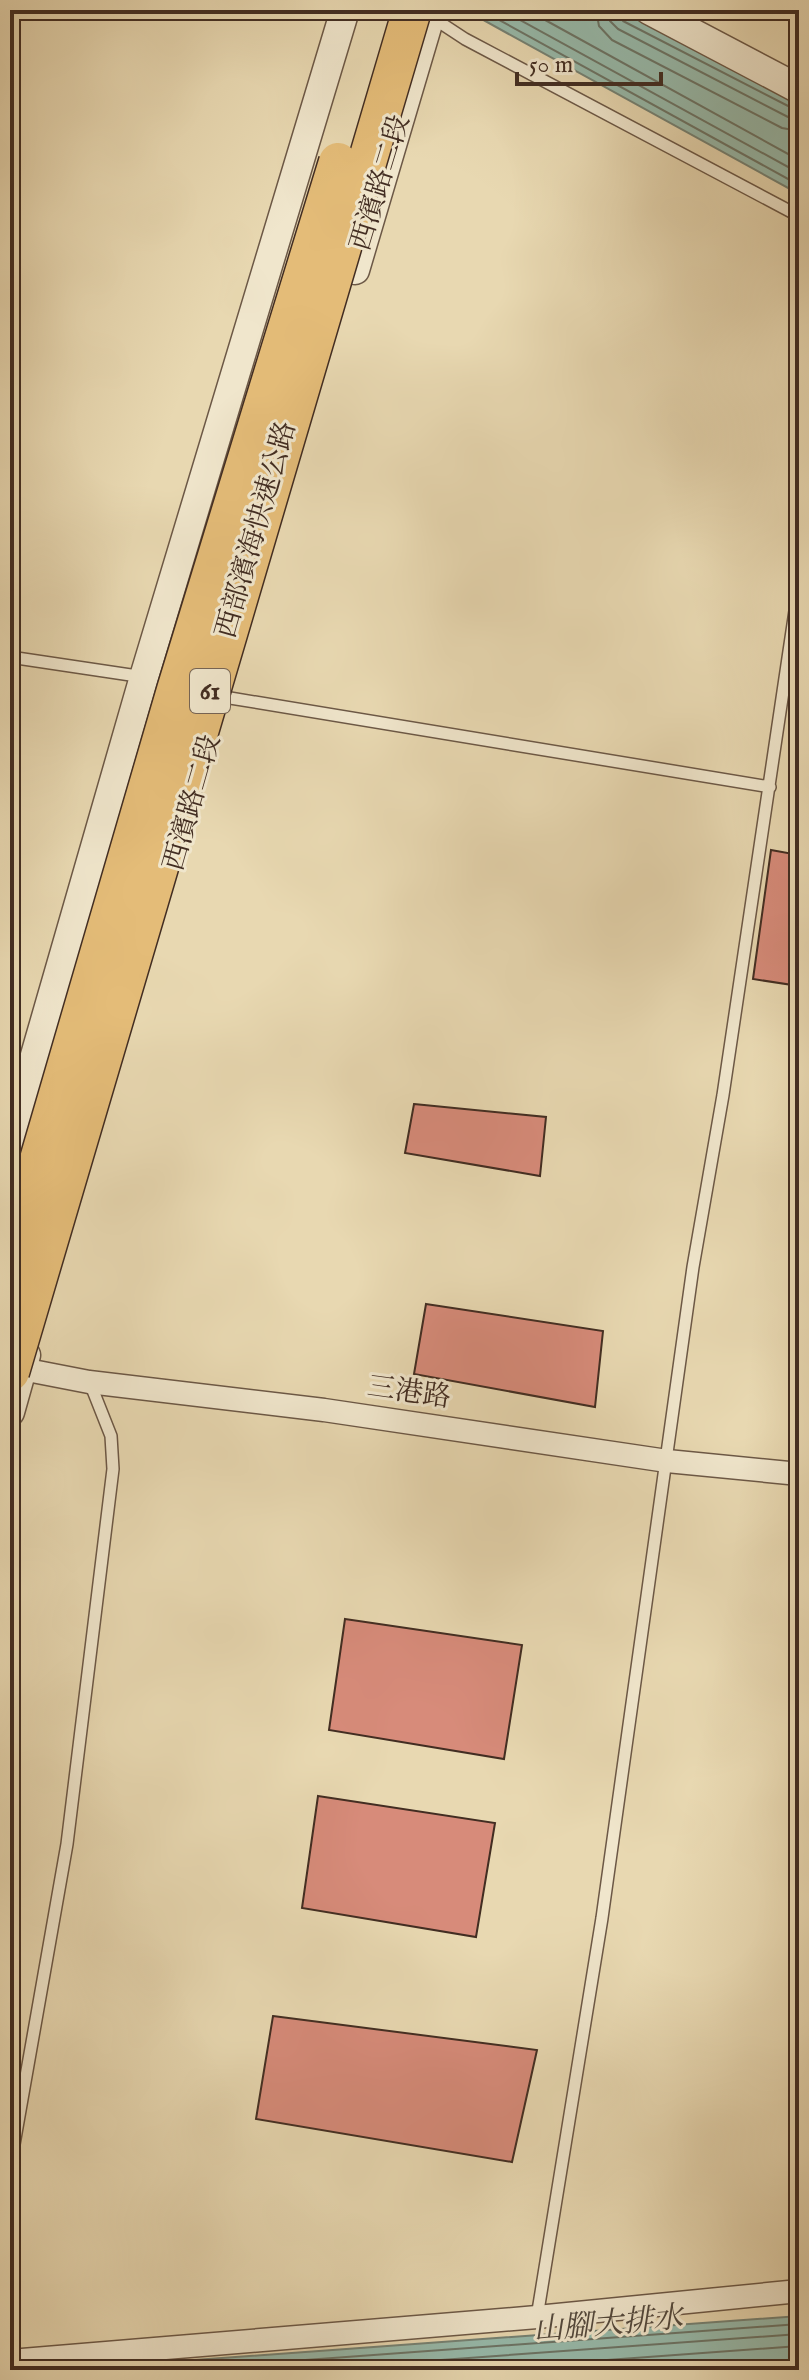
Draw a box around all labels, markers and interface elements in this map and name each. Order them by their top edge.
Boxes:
scale bar [517,36,661,86]
text: 50 m [529,50,573,81]
street label: 西濱路二段 [344,111,418,255]
street label: 西部濱海快速公路 [209,418,305,642]
road number: 61 [190,669,230,713]
street label: 西濱路二段 [157,731,229,875]
street label: 三港路 [365,1370,453,1416]
water label: 山腳大排水 [532,2299,687,2350]

